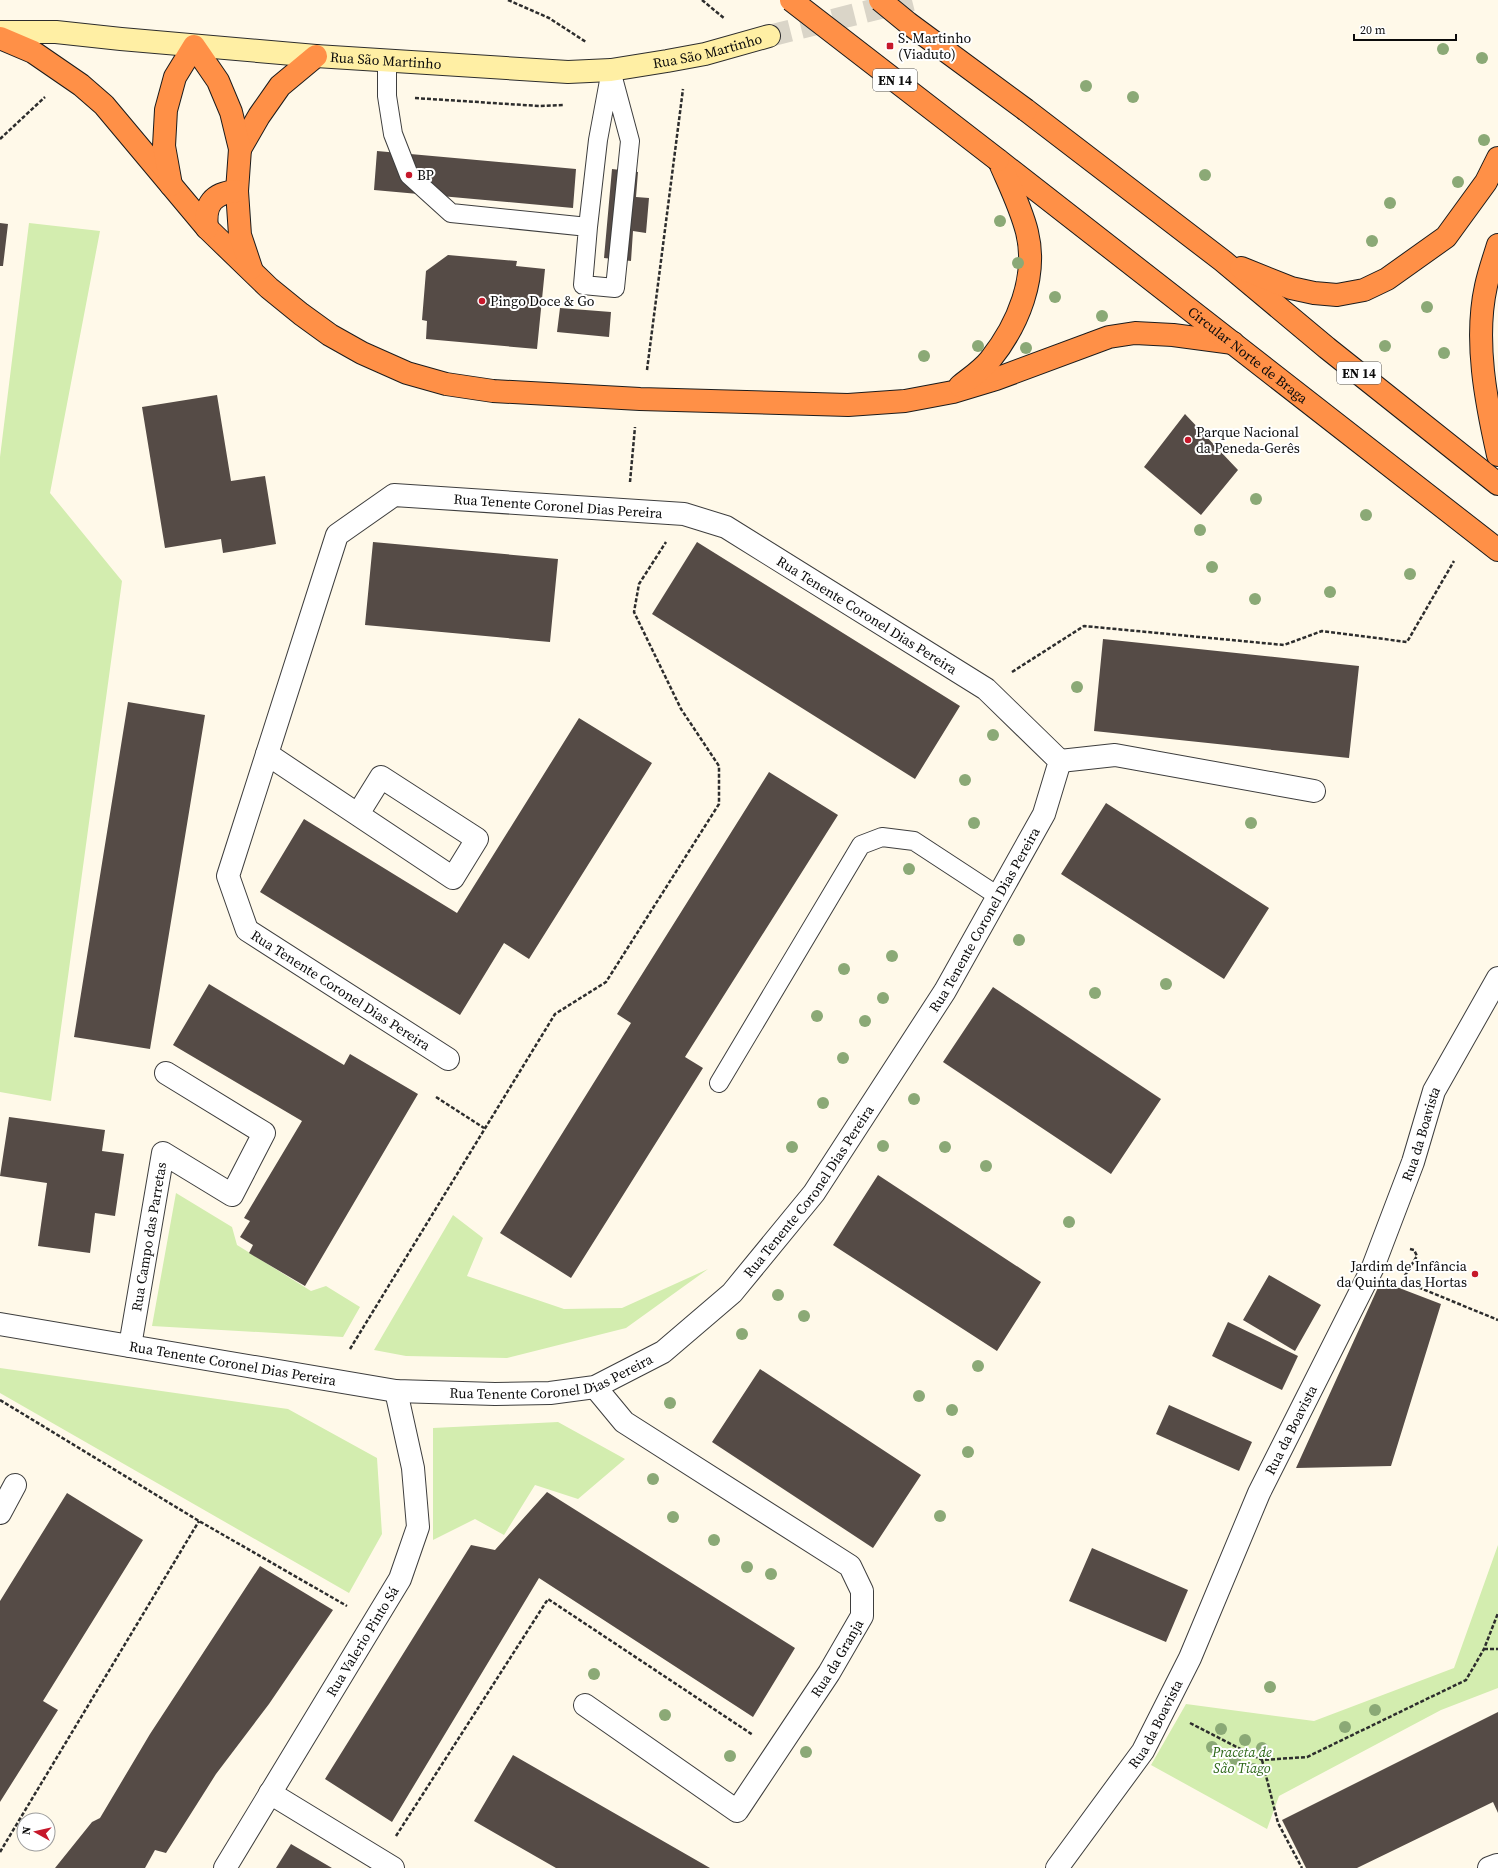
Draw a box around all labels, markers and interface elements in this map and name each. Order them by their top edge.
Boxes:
scale bar [1354,16,1456,42]
text: 20 m [1360,22,1386,38]
street label: Rua São Martinho [651,28,765,73]
place label: S. Martinho (Viaduto) [898,28,972,64]
marker: S. Martinho (Viaduto) [885,41,895,51]
street label: Rua São Martinho [329,47,442,74]
road number: EN 14 [873,69,917,91]
place label: BP [417,165,434,185]
marker: BP [404,170,414,180]
place label: Pingo Doce & Go [490,291,595,311]
marker: Pingo Doce & Go [477,296,487,306]
street label: Circular Norte de Braga [1184,302,1313,409]
road number: EN 14 [1337,362,1381,384]
place label: Parque Nacional da Peneda-Gerês [1196,422,1300,458]
marker: Parque Nacional da Peneda-Gerês [1183,435,1193,445]
street label: Rua Tenente Coronel Dias Pereira [453,489,664,523]
street label: Rua Tenente Coronel Dias Pereira [773,551,962,679]
street label: Rua Tenente Coronel Dias Pereira [924,823,1045,1016]
street label: Rua Tenente Coronel Dias Pereira [247,925,435,1056]
street label: Rua da Boavista [1397,1082,1445,1184]
street label: Rua Tenente Coronel Dias Pereira [739,1100,879,1282]
street label: Rua Campo das Parretas [126,1160,171,1313]
place label: Jardim de Infância da Quinta das Hortas [1337,1256,1468,1292]
marker: Jardim de Infância da Quinta das Hortas [1470,1269,1480,1279]
street label: Rua Tenente Coronel Dias Pereira [128,1336,339,1391]
street label: Rua Tenente Coronel Dias Pereira [449,1349,657,1404]
street label: Rua da Boavista [1260,1381,1322,1478]
street label: Rua Valerio Pinto Sá [321,1582,404,1700]
street label: Rua da Granja [806,1615,868,1701]
street label: Rua da Boavista [1124,1675,1188,1772]
park label: Praceta de São Tiago [1211,1742,1272,1778]
north arrow [16,1812,56,1852]
text: N [19,1826,35,1836]

